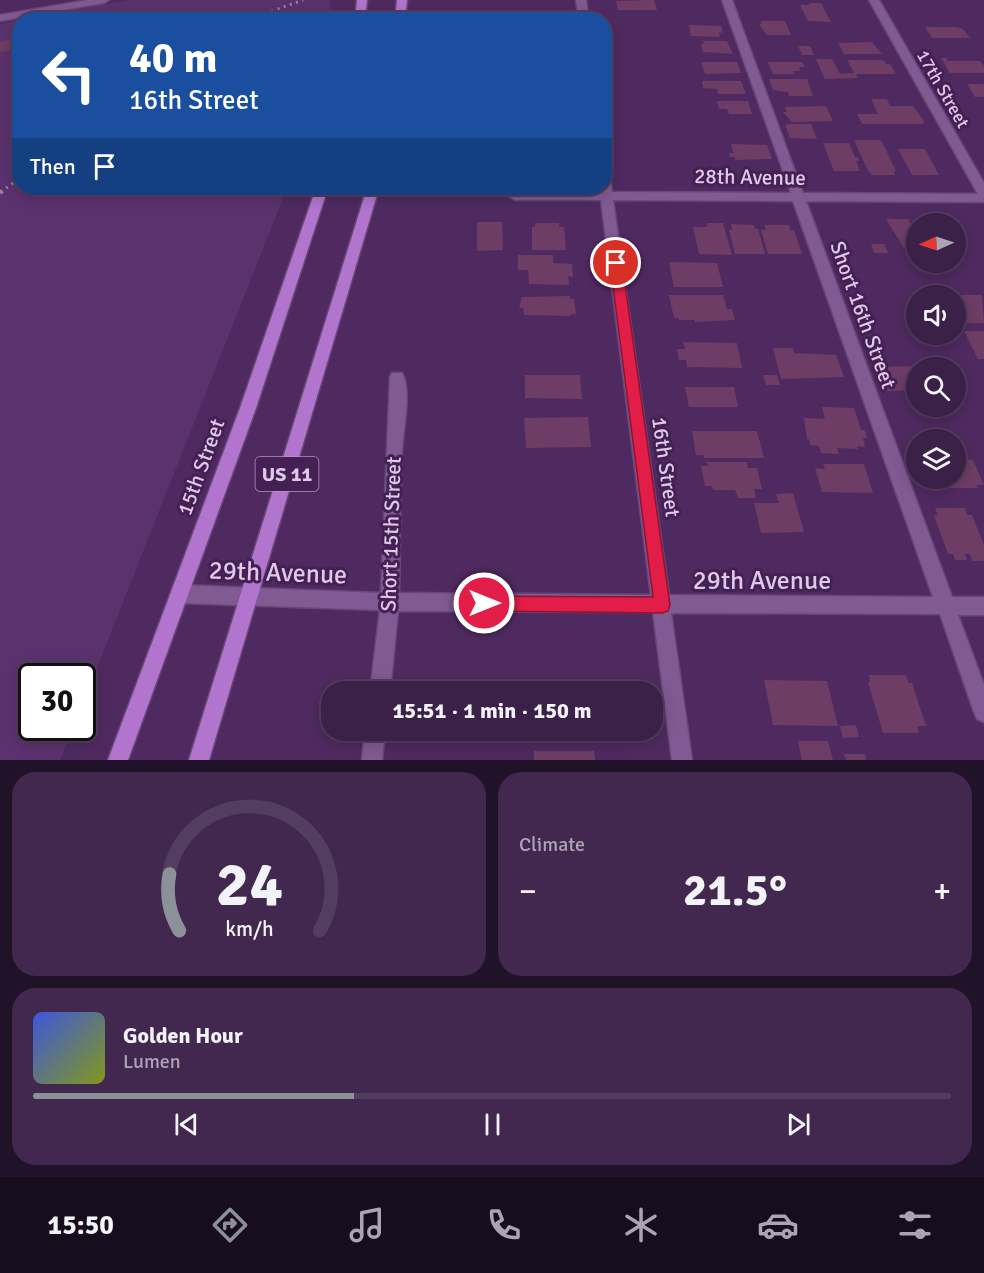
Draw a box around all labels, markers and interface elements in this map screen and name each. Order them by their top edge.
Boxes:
text: 40 m [129,33,218,84]
icon: left [30,36,108,114]
street label: 17th Street [912,46,974,132]
text: 16th Street [129,84,259,117]
icon: arrive [88,150,121,183]
text: Then [30,153,76,180]
street label: 28th Avenue [694,163,806,191]
north arrow [906,213,966,273]
map controls [906,213,966,489]
pin [590,237,641,288]
street label: Short 16th Street [824,238,902,392]
icon: arrive [599,246,632,279]
button: sound [906,285,966,345]
button: search [906,357,966,417]
street label: 15th Street [172,415,230,519]
street label: 16th Street [646,415,686,519]
button: layers [906,429,966,489]
street label: Short 15th Street [375,456,407,612]
road number: US 11 [256,457,318,491]
street label: 29th Avenue [208,555,348,591]
street label: 29th Avenue [693,565,831,597]
position arrow [452,571,516,635]
speed limit sign: 30 [18,663,96,741]
text: 15:51 · 1 min · 150 m [392,697,592,724]
text: Climate [519,832,585,857]
text: 24 [215,846,283,923]
text: 21.5° [683,863,787,918]
text: − [519,871,537,912]
text: + [933,871,951,912]
text: km/h [225,916,273,942]
text: Golden Hour [123,1022,243,1049]
text: Lumen [123,1049,181,1074]
icon: previous [170,1108,203,1141]
icon: pause [476,1108,509,1141]
icon: next [782,1108,815,1141]
icon: directions [209,1204,251,1246]
icon: music [346,1204,388,1246]
icon: phone [483,1204,525,1246]
icon: climate [620,1204,662,1246]
icon: car [757,1204,799,1246]
icon: filters [894,1204,936,1246]
text: 15:50 [48,1209,114,1242]

